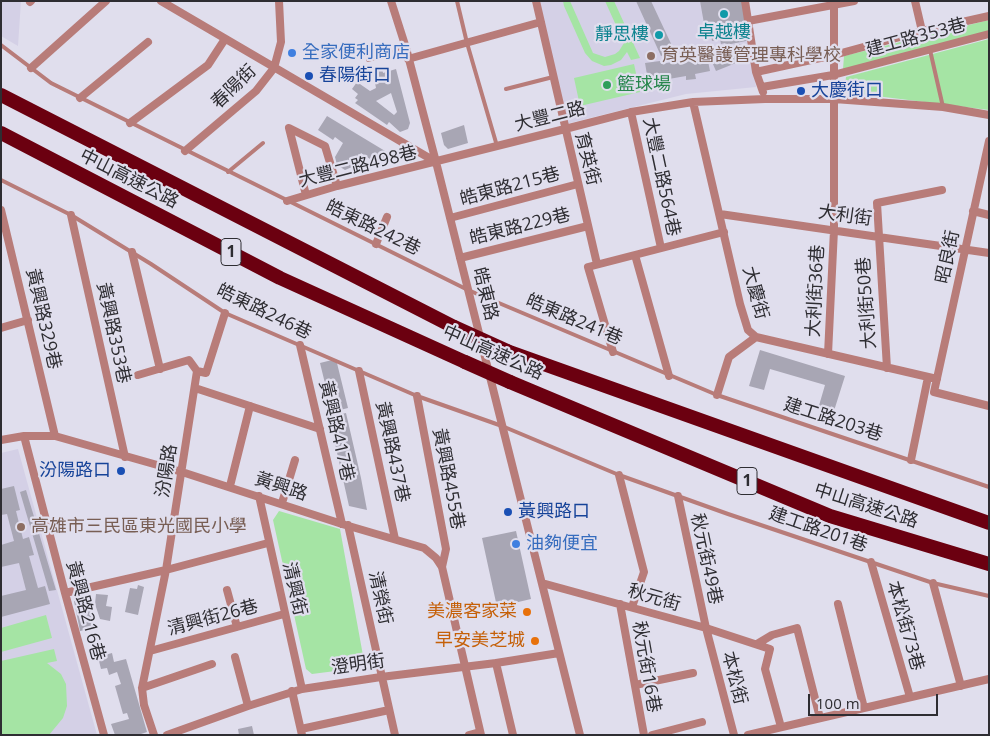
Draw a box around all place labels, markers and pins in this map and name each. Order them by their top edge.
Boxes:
marker: 卓越樓 [718,8,730,20]
place label: 卓越樓 [697,22,751,44]
place label: 靜思樓 [595,24,649,46]
marker: 靜思樓 [653,29,665,41]
place label: 全家便利商店 [302,42,410,64]
place label: 育英醫護管理專科學校 [661,45,841,67]
marker: 全家便利商店 [286,47,298,59]
marker: 育英醫護管理專科學校 [645,50,657,62]
place label: 春陽街口 [319,65,391,87]
marker: 春陽街口 [303,70,315,82]
place label: 籃球場 [617,74,671,96]
marker: 籃球場 [601,79,613,91]
place label: 大慶街口 [811,80,883,102]
marker: 大慶街口 [795,85,807,97]
place label: 汾陽路口 [39,460,111,482]
marker: 汾陽路口 [115,465,127,477]
place label: 黃興路口 [518,501,590,523]
marker: 黃興路口 [502,506,514,518]
place label: 高雄市三民區東光國民小學 [31,516,247,538]
marker: 高雄市三民區東光國民小學 [15,521,27,533]
place label: 油夠便宜 [526,533,598,555]
marker: 油夠便宜 [510,538,522,550]
place label: 美濃客家菜 [427,601,517,623]
marker: 美濃客家菜 [521,606,533,618]
place label: 早安美芝城 [435,630,525,652]
marker: 早安美芝城 [529,635,541,647]

